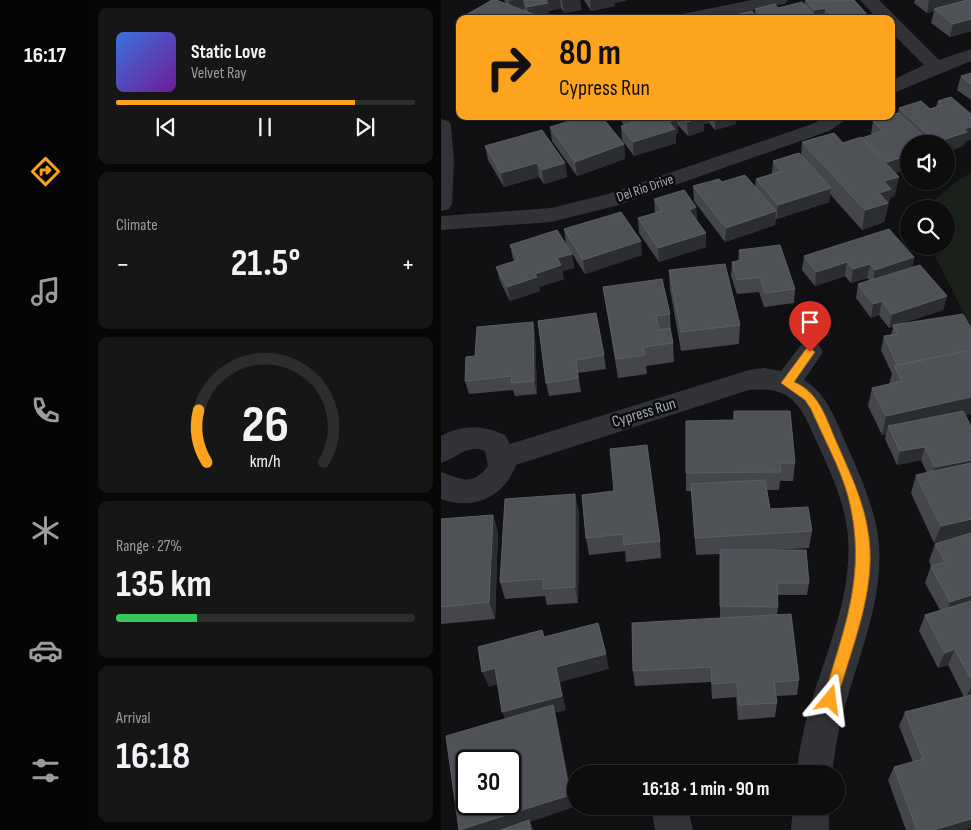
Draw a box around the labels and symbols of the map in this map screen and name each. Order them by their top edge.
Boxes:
street label: Del Rio Drive [614,170,676,206]
pin [789,301,831,352]
street label: Cypress Run [610,394,678,432]
position arrow [803,673,855,725]
speed limit sign: 30 [456,750,521,815]

